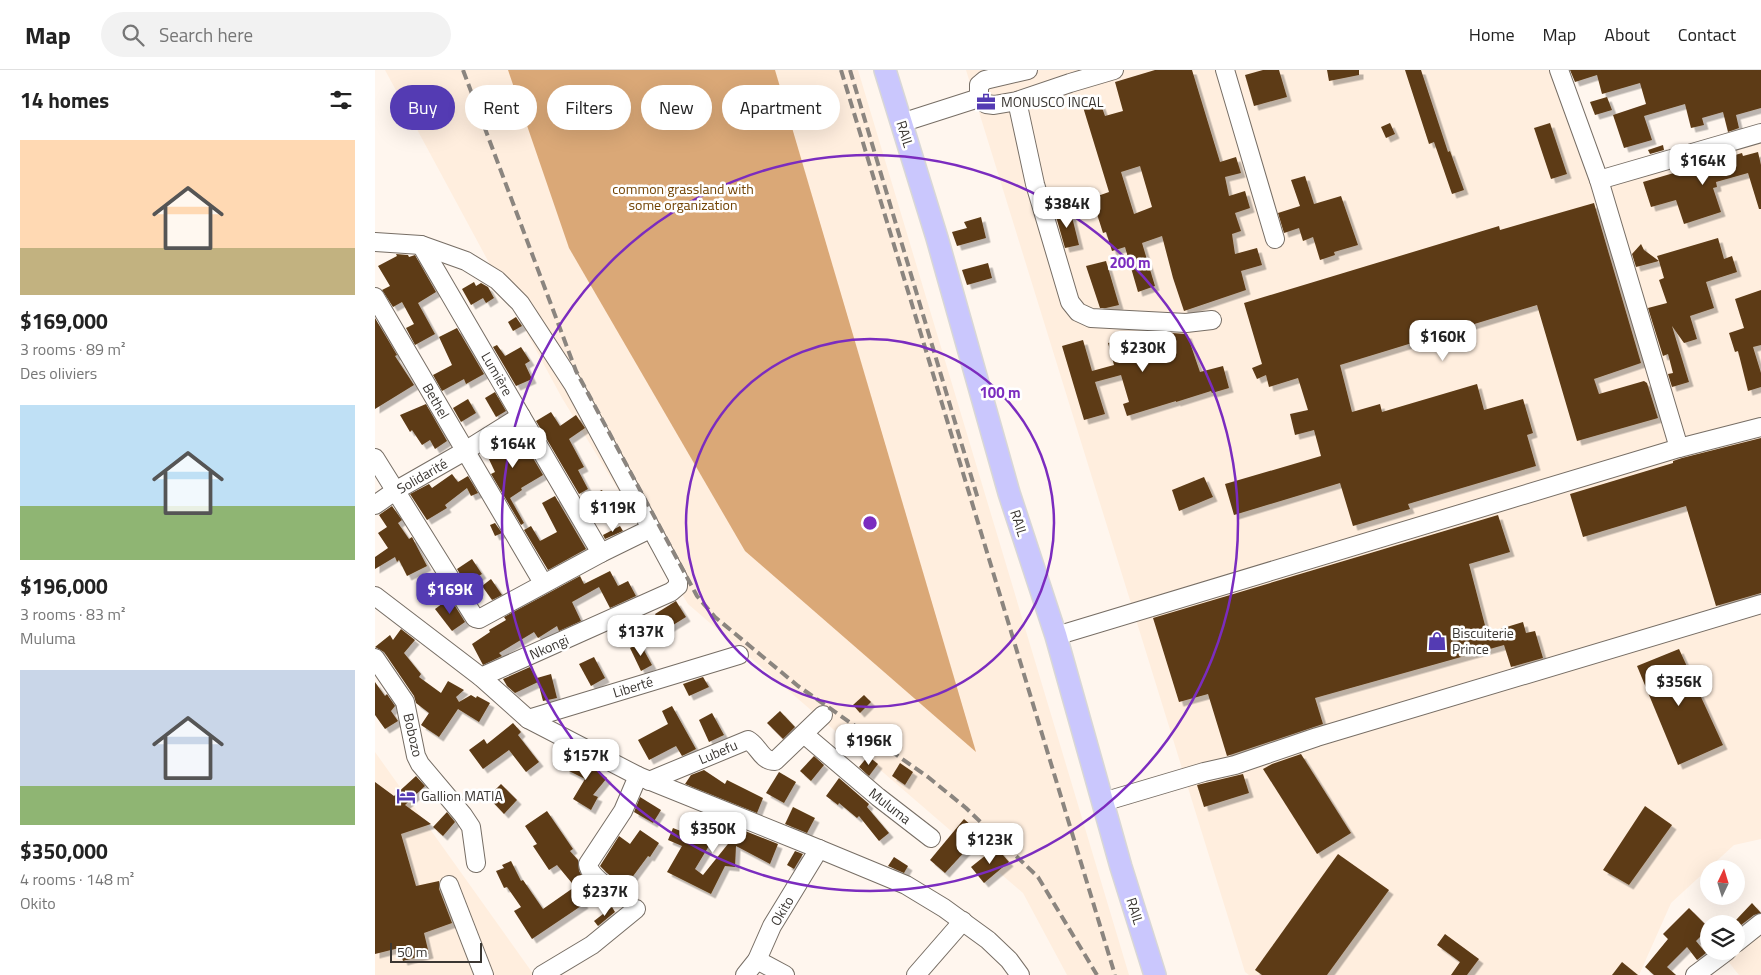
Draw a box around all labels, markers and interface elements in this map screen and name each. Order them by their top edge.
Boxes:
search box [101,12,451,57]
text: Map [25,17,71,53]
text: Search here [159,20,253,49]
icon: search [119,21,147,49]
text: Home [1469,21,1515,48]
text: Map [1543,21,1576,48]
text: About [1604,21,1650,48]
text: Contact [1678,21,1736,48]
text: 14 homes [20,84,109,116]
chip: Buy [390,85,455,130]
chip: Rent [465,85,537,130]
chip: Filters [547,85,631,130]
chip: New [641,85,712,130]
chip: Apartment [722,85,840,130]
icon: filters [327,86,355,114]
office icon: MONUSCO INCAL [975,91,997,113]
place label: MONUSCO INCAL [1001,91,1104,112]
street label: RAIL [891,118,920,150]
pin: $164K [1668,144,1738,186]
text: $164K [1680,148,1726,172]
icon: home [143,173,233,263]
park label: common grassland with some organization [612,178,754,215]
pin: $384K [1032,186,1102,229]
text: $384K [1044,191,1090,215]
text: 200 m [1109,251,1151,274]
text: $169,000 [20,305,108,337]
pin: $160K [1408,320,1478,362]
text: $160K [1420,324,1466,348]
pin: $230K [1108,330,1178,373]
text: $230K [1120,335,1166,359]
text: 3 rooms · 89 m² [20,337,125,361]
street label: Lumière [476,348,518,400]
text: Des oliviers [20,361,97,385]
street label: Bethel [418,379,455,423]
text: 100 m [979,381,1021,404]
pin: $164K [478,426,548,469]
text: $164K [490,431,536,455]
icon: home [143,438,233,528]
street label: Solidarité [392,453,451,499]
pin: $119K [578,490,648,533]
text: $119K [590,495,636,519]
street label: RAIL [1005,507,1034,539]
centre of rings [861,514,879,532]
text: $196,000 [20,570,108,602]
pin: $169K [415,572,485,615]
text: $169K [427,577,473,601]
text: 3 rooms · 83 m² [20,602,125,626]
pin: $137K [606,614,676,657]
text: $137K [618,619,664,643]
place label: Biscuiterie Prince [1452,622,1514,659]
text: Muluma [20,626,76,650]
street label: Nkongi [526,629,572,665]
shop icon: Biscuiterie Prince [1426,630,1448,652]
pin: $356K [1644,664,1714,707]
text: $356K [1656,669,1702,693]
street label: Liberté [610,670,656,703]
icon: home [143,703,233,793]
street label: Bobozo [398,711,429,759]
pin: $196K [834,724,904,766]
text: $196K [846,728,892,752]
street label: Lubefu [695,734,741,769]
pin: $157K [551,738,621,781]
text: $157K [563,743,609,767]
street label: Muluma [865,782,916,829]
hotel icon: Gallion MATIA [395,785,417,807]
place label: Gallion MATIA [421,785,503,806]
pin: $350K [678,812,748,854]
text: $350K [690,816,736,840]
pin: $123K [955,822,1025,865]
text: $123K [967,827,1013,851]
text: $350,000 [20,835,108,867]
north arrow [1700,860,1745,905]
map controls [1700,860,1745,960]
text: 4 rooms · 148 m² [20,867,134,891]
pin: $237K [570,874,640,917]
text: $237K [582,879,628,903]
text: Okito [20,891,56,915]
street label: Okito [765,892,798,930]
street label: RAIL [1121,895,1150,927]
button: layers [1700,915,1745,960]
scale bar [390,940,483,963]
text: 50 m [397,941,427,962]

